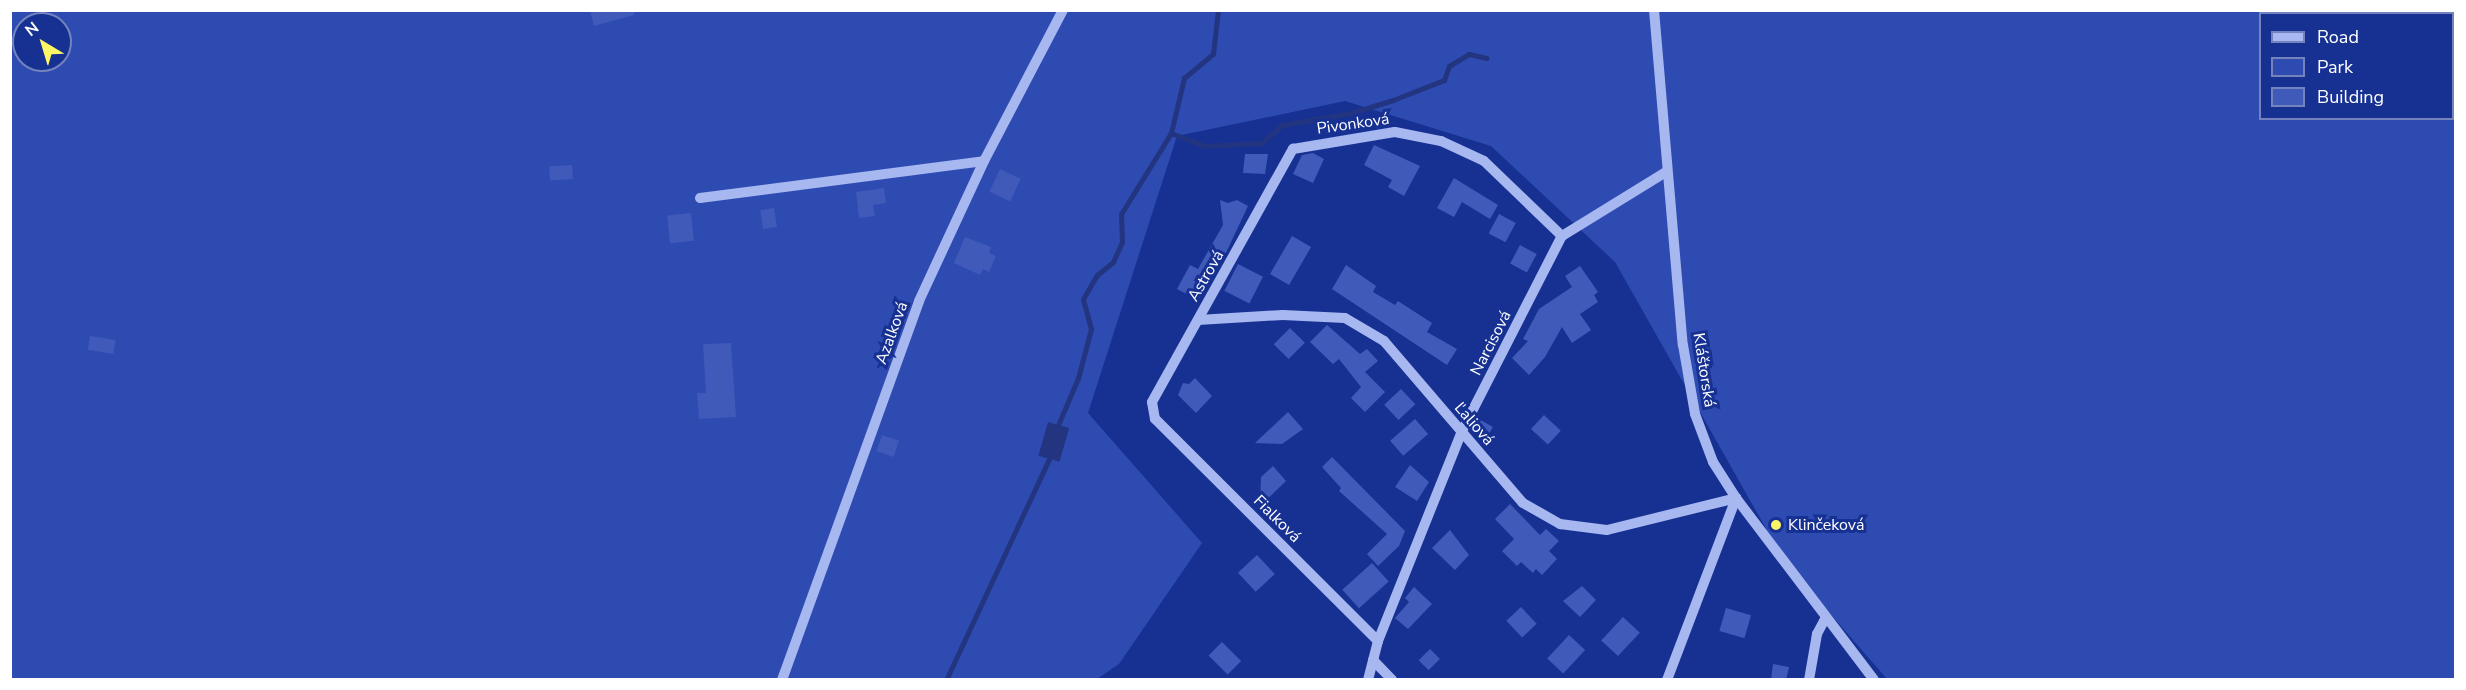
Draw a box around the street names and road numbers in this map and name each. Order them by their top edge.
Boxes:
street label: Pivonková [1315,109,1391,139]
street label: Astrová [1184,247,1228,305]
street label: Azalková [872,299,912,367]
street label: Narcisová [1467,307,1515,379]
street label: Kláštorská [1689,331,1719,409]
street label: Ľaliová [1450,398,1498,450]
street label: Fialková [1249,491,1305,547]

